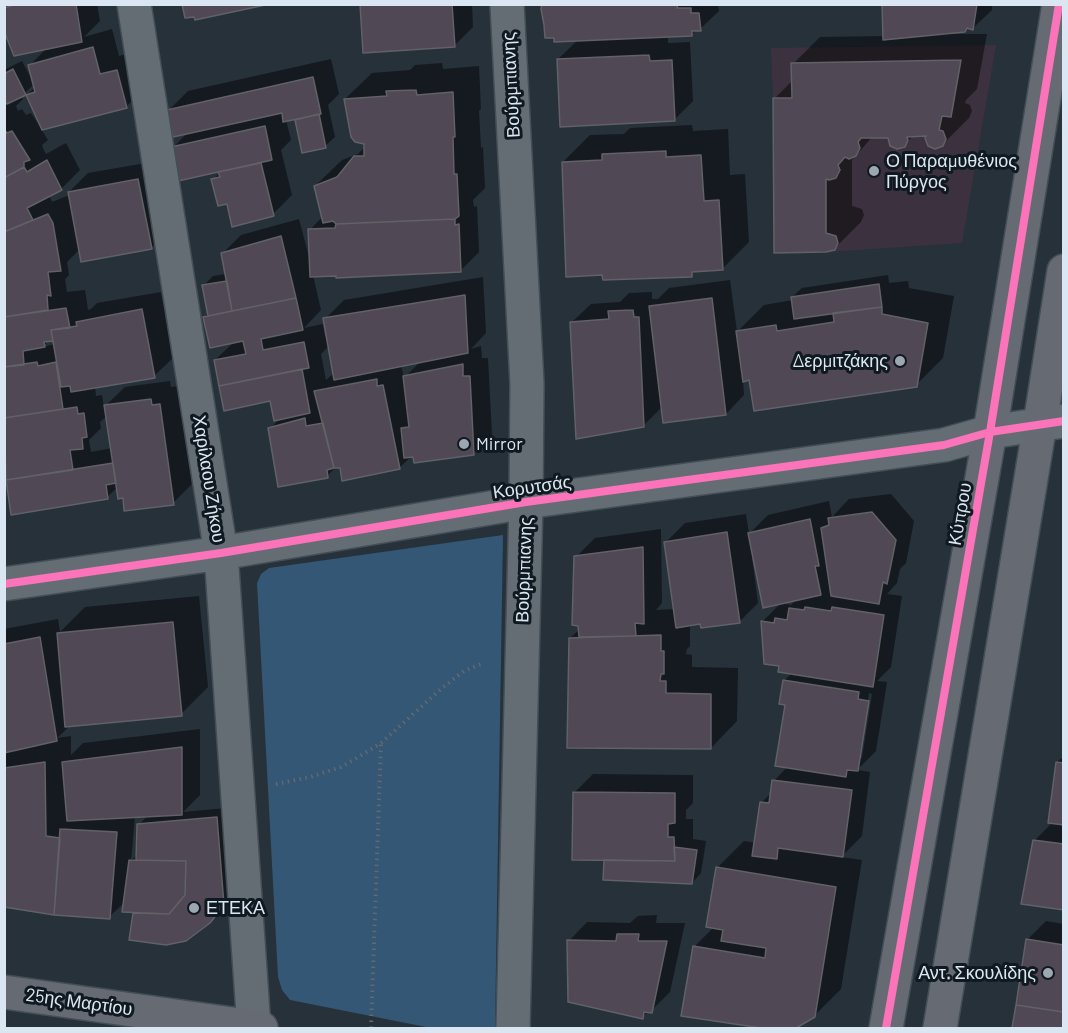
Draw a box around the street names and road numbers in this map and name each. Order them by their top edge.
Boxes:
street label: Βούρμπιανης [497,32,525,138]
street label: Χαρίλαου Ζήκου [188,414,230,544]
street label: Κορυτσάς [491,471,573,503]
street label: Κύπρου [944,481,976,547]
street label: Βούρμπιανης [511,517,537,623]
street label: 25ης Μαρτίου [24,984,134,1020]

